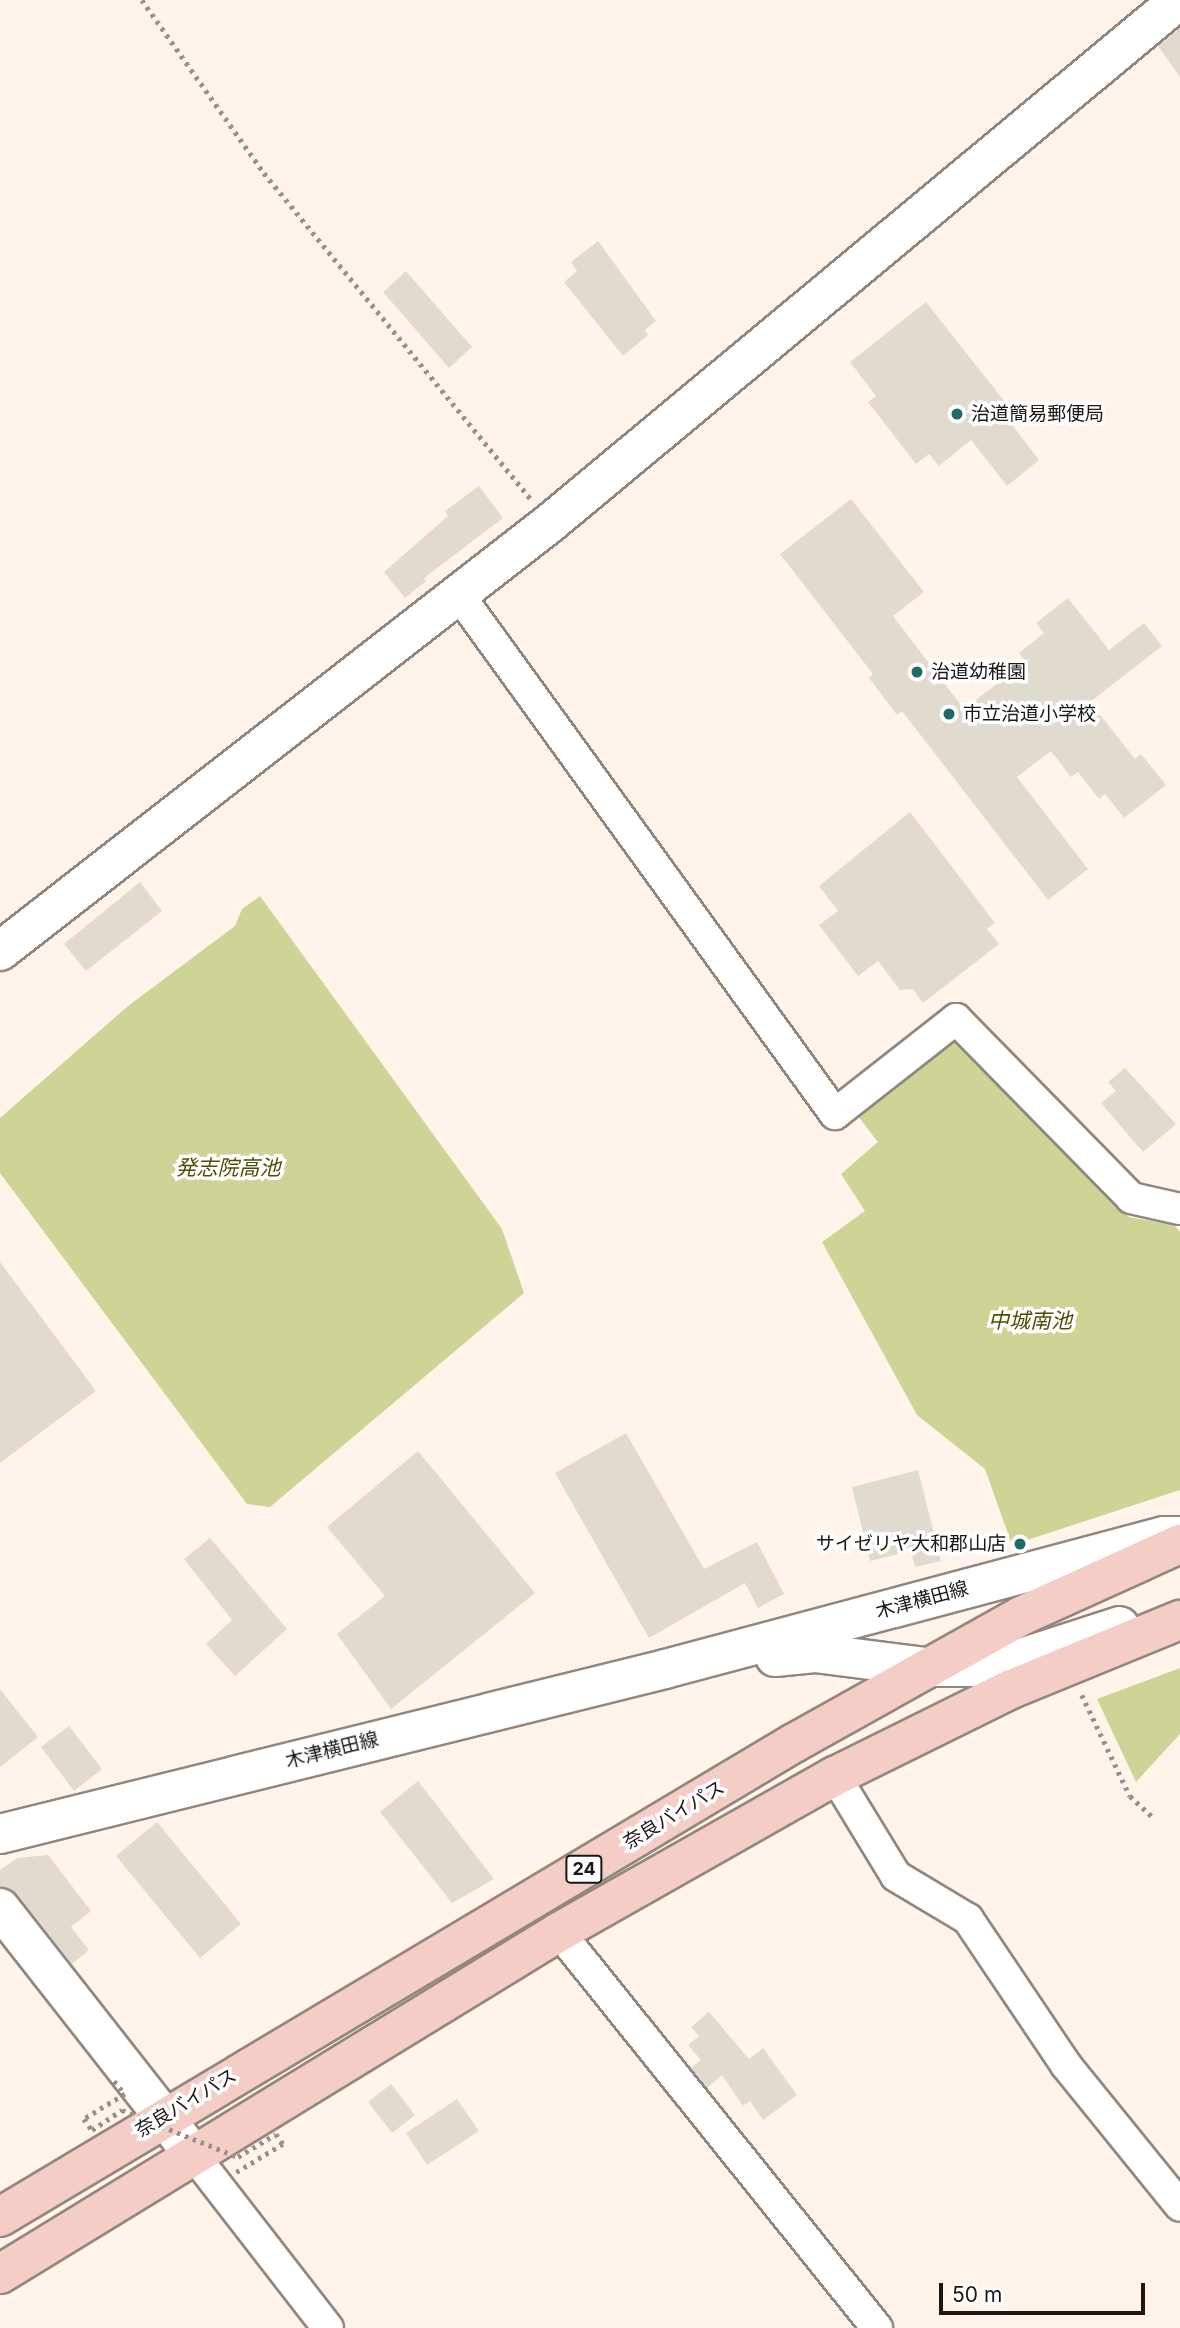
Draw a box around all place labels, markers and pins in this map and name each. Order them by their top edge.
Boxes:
place label: 治道簡易郵便局 [971,403,1104,425]
marker: 治道簡易郵便局 [949,406,965,422]
place label: 治道幼稚園 [931,661,1026,683]
marker: 治道幼稚園 [909,664,925,680]
place label: 市立治道小学校 [963,703,1096,725]
marker: 市立治道小学校 [941,706,957,722]
place label: サイゼリヤ大和郡山店 [816,1533,1006,1555]
marker: サイゼリヤ大和郡山店 [1012,1536,1028,1552]

